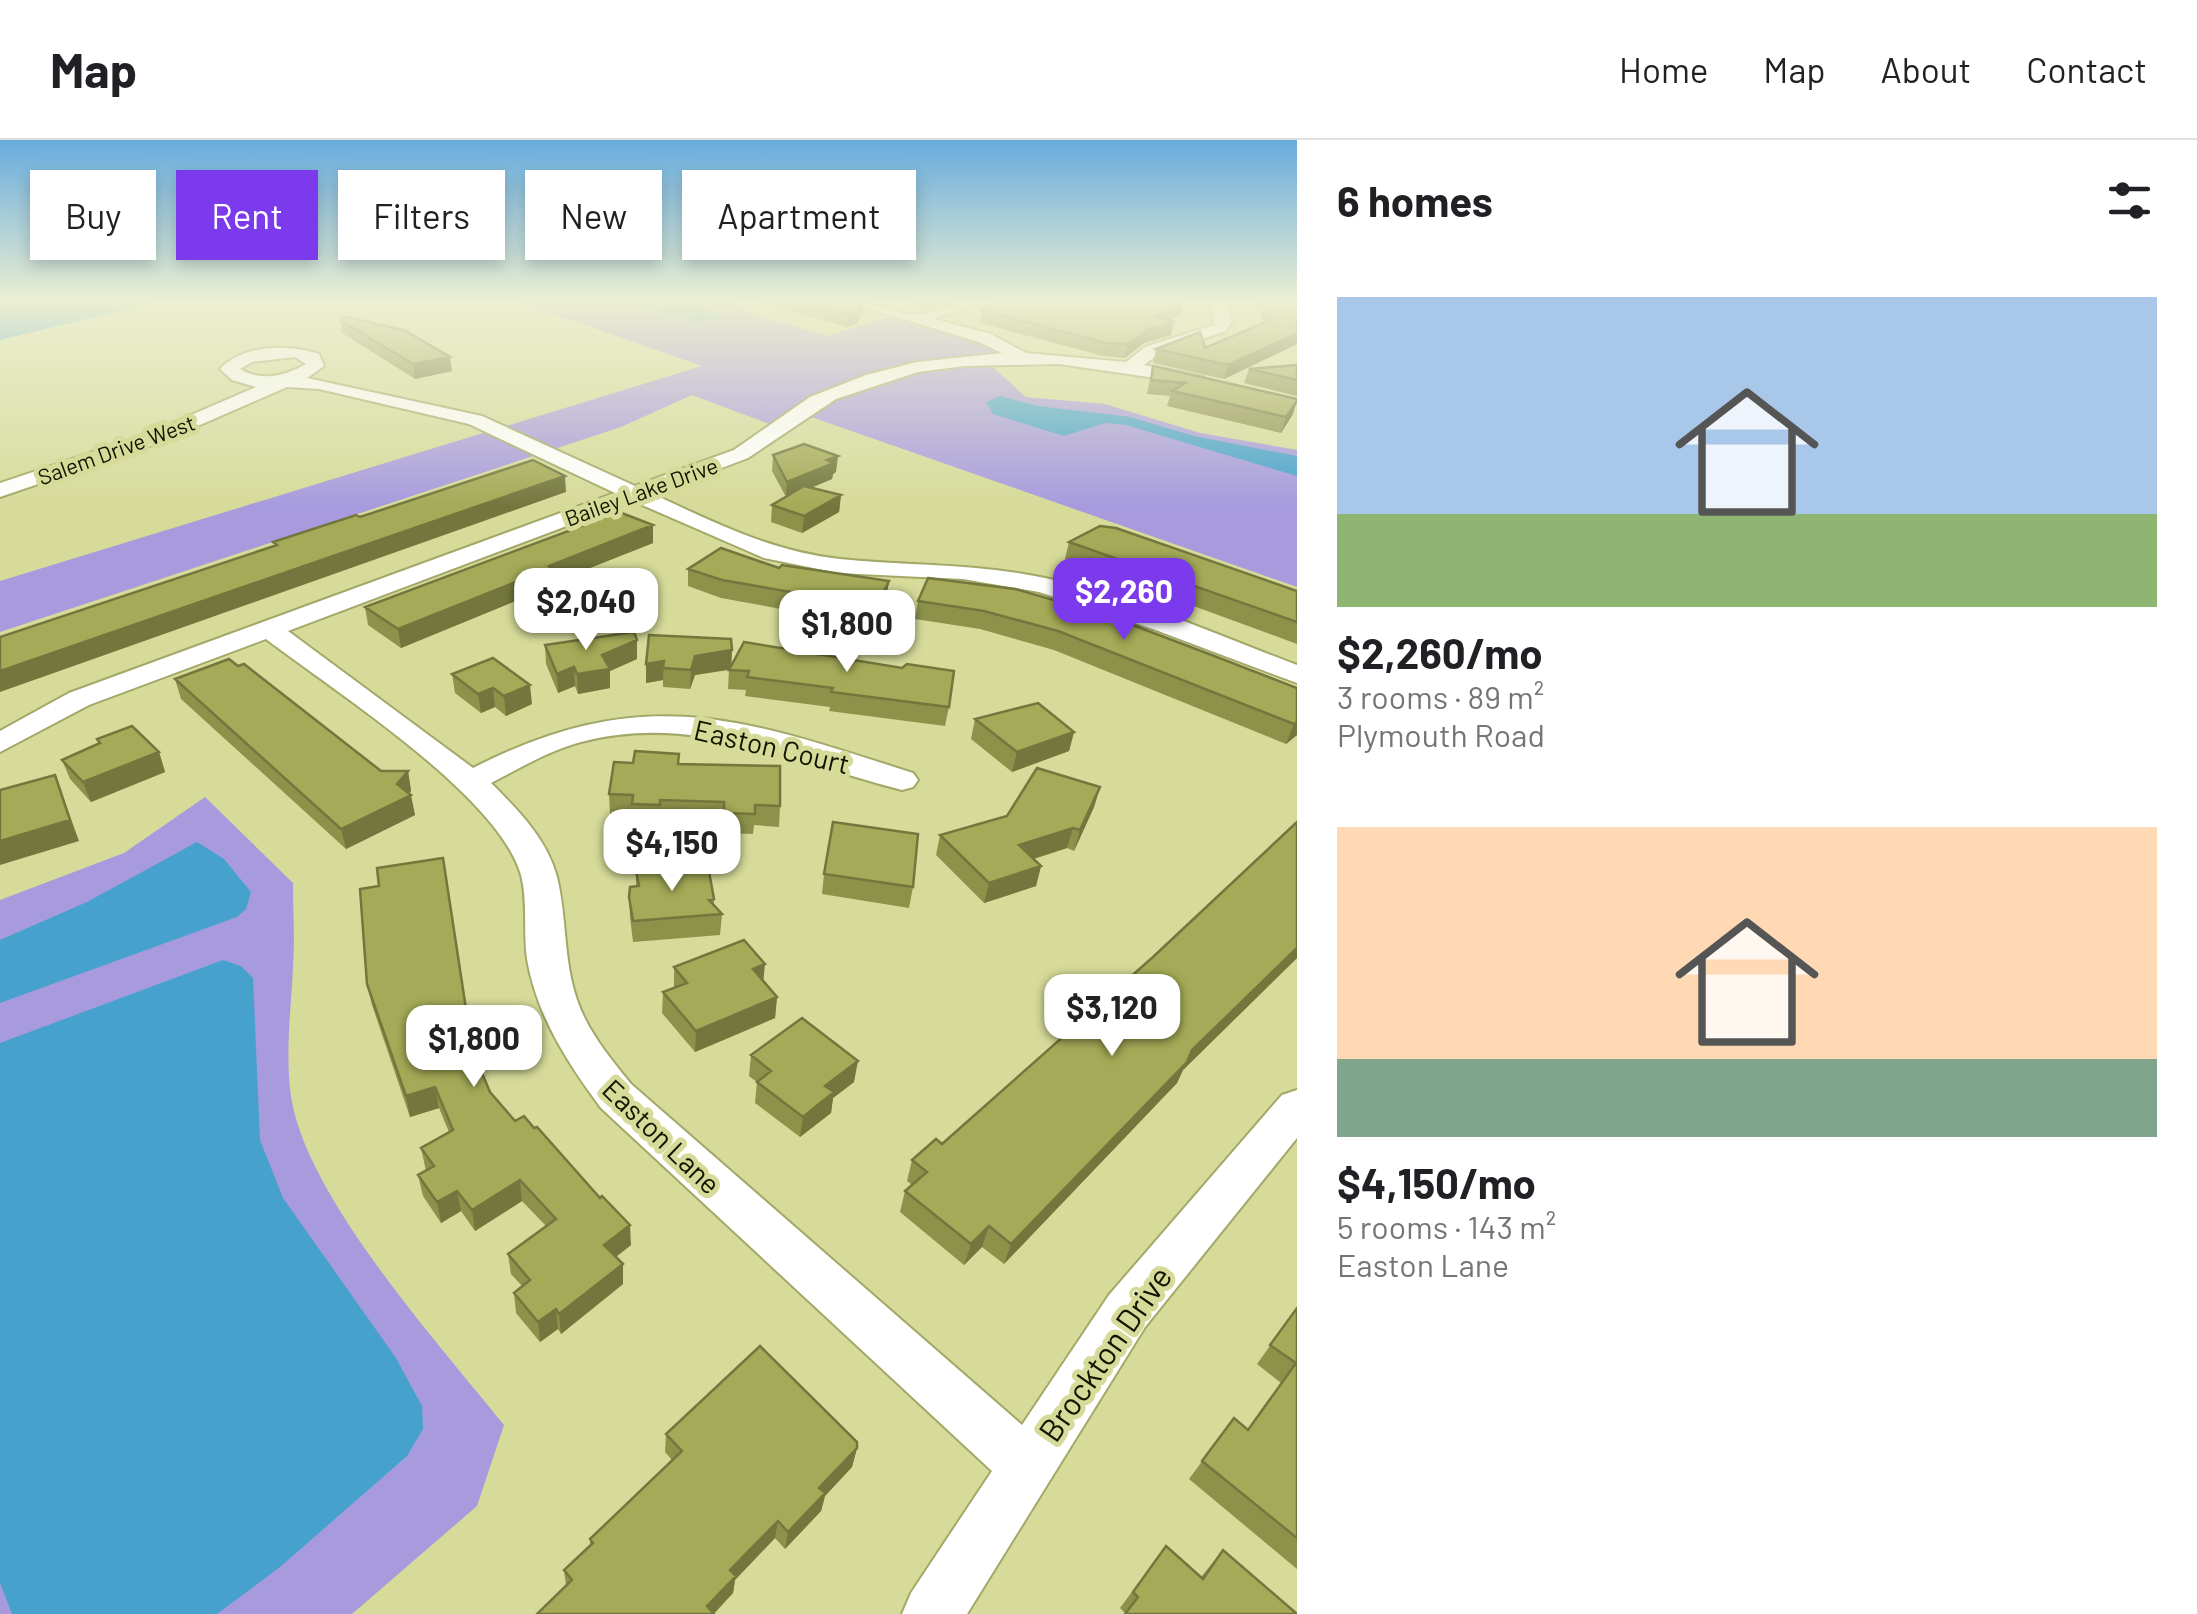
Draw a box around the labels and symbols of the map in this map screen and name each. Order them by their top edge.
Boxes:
street label: Salem Drive West [34,409,198,489]
street label: Bailey Lake Drive [561,451,721,531]
pin: $2,260 [1043,558,1205,643]
pin: $2,040 [505,568,667,653]
pin: $1,800 [766,590,928,675]
street label: Easton Court [691,712,853,780]
pin: $4,150 [591,809,753,894]
pin: $3,120 [1031,974,1193,1059]
pin: $1,800 [393,1005,555,1090]
street label: Easton Lane [596,1072,728,1200]
street label: Brockton Drive [1030,1258,1178,1448]

